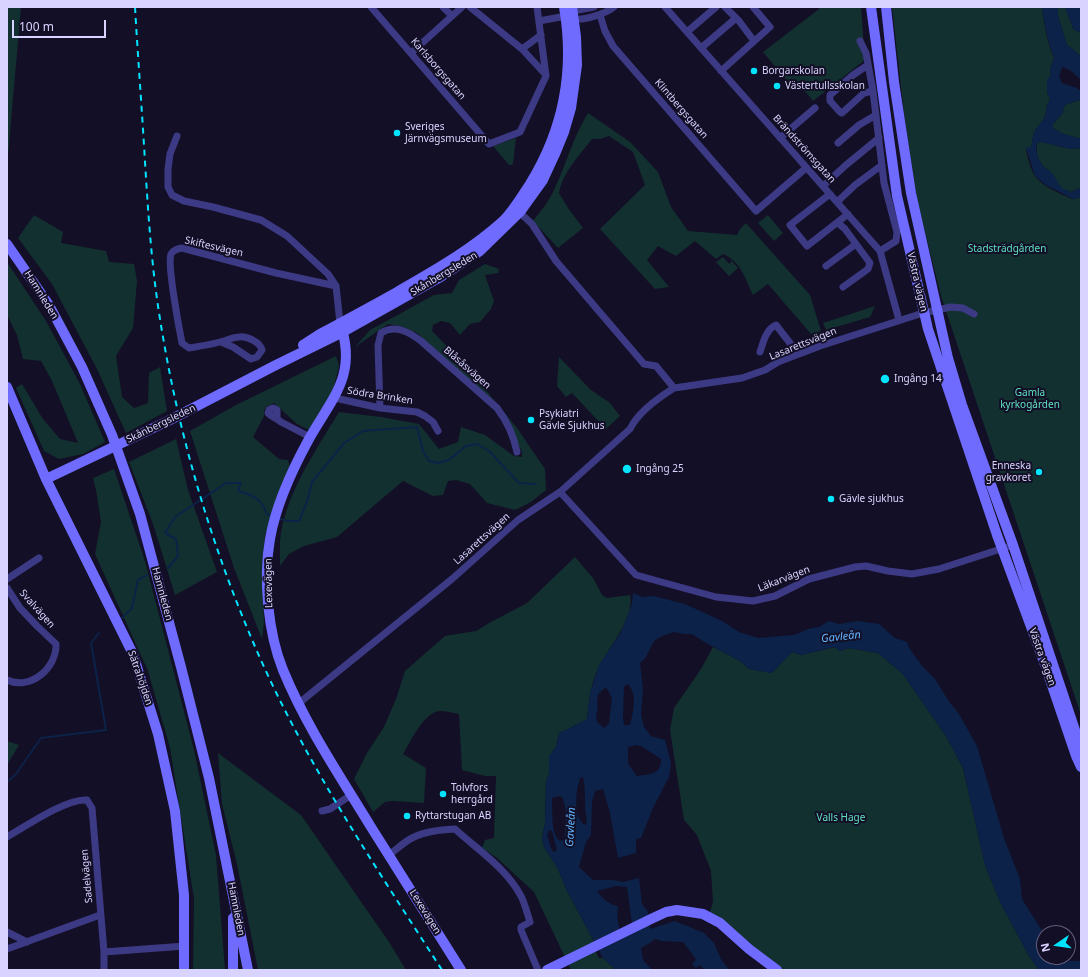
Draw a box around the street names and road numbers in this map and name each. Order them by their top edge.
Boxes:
street label: Karlsborgsgatan [408,36,468,102]
street label: Klintbergsgatan [652,77,710,141]
street label: Brändströmsgatan [770,112,838,186]
street label: Skiftesvägen [184,234,244,260]
street label: Skånbergsleden [409,249,479,299]
street label: Västra vägen [904,251,930,313]
street label: Hamnleden [21,269,61,321]
street label: Lasarettsvägen [768,325,838,363]
street label: Blåsåsvägen [441,344,493,392]
street label: Södra Brinken [346,385,414,407]
street label: Skånbergsleden [124,402,198,446]
street label: Lasarettsvägen [451,511,513,567]
street label: Lexevägen [263,558,275,608]
street label: Läkarvägen [756,564,812,594]
street label: Hamnleden [149,566,175,622]
street label: Svalvägen [17,587,57,631]
street label: Västra vägen [1026,626,1058,688]
street label: Sätrahöjden [125,649,155,707]
street label: Sadelvägen [79,849,95,903]
street label: Hamnleden [225,881,247,937]
street label: Lexevägen [407,888,443,936]

